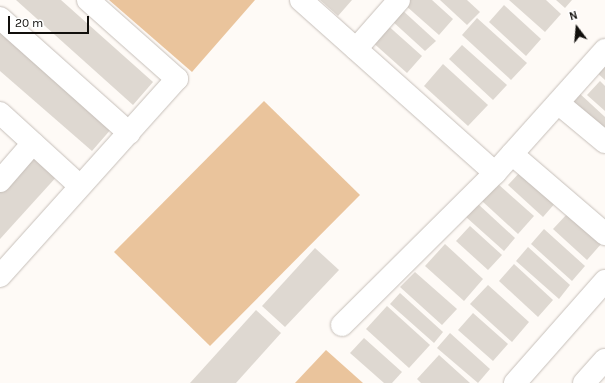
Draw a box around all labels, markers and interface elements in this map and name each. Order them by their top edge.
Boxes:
scale bar [10,8,91,34]
north arrow [557,8,597,48]
text: N [568,9,579,23]
text: 20 m [15,16,43,30]

